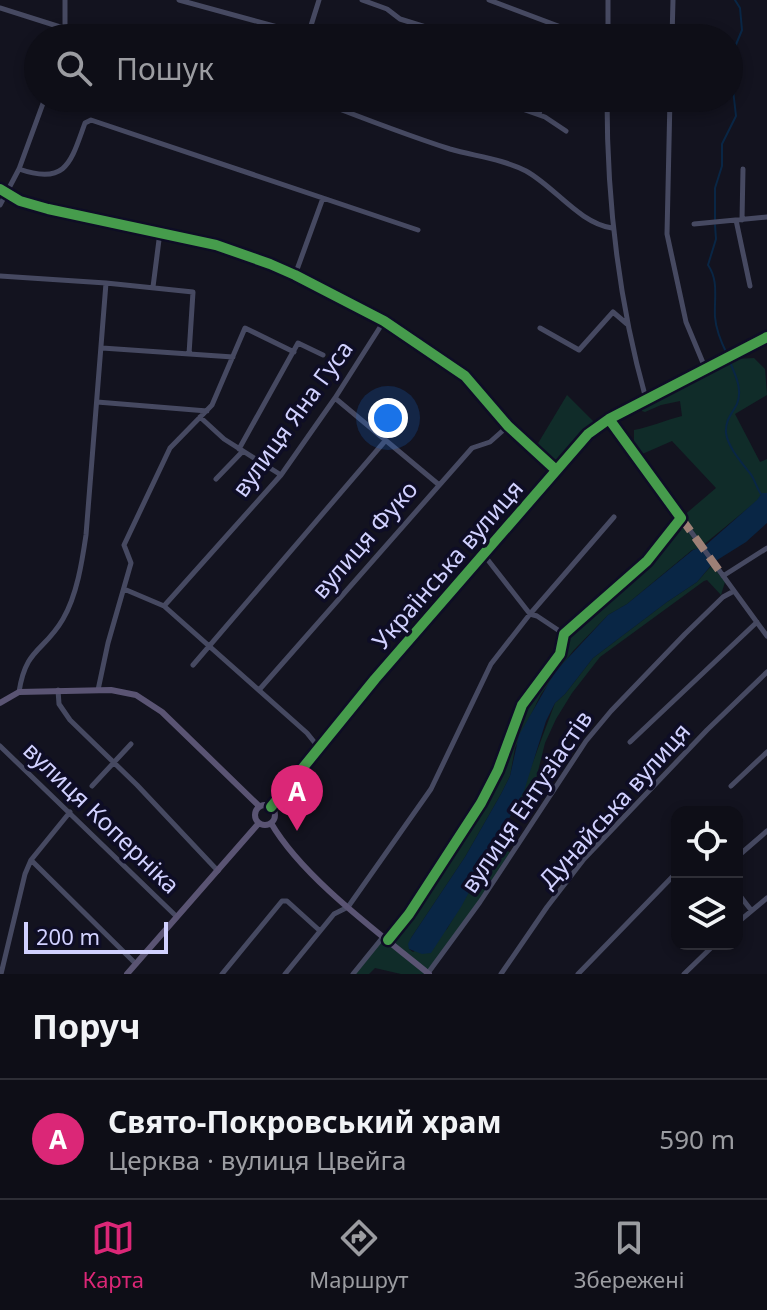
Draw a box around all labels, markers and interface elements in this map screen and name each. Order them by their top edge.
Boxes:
search box [24,24,743,112]
icon: search [52,46,96,90]
text: Пошук [116,48,214,89]
street label: вулиця Яна Гуса [224,333,360,503]
your location [368,398,408,438]
street label: Українська вулиця [364,472,530,656]
street label: вулиця Фуко [303,473,424,605]
street label: вулиця Ентузіастів [452,703,599,899]
street label: Дунайська вулиця [531,715,697,895]
street label: вулиця Коперніка [17,734,188,900]
pin: A [271,765,323,831]
map controls [671,806,743,950]
button: locate [671,806,743,878]
button: layers [671,878,743,950]
scale bar [24,918,168,954]
text: 200 m [36,921,100,951]
text: Поруч [32,1003,141,1049]
text: Свято-Покровський храм [108,1101,502,1142]
text: A [49,1121,67,1157]
text: 590 m [659,1121,735,1157]
text: Церква · вулиця Цвейга [108,1142,406,1178]
tab: Карта [83,1216,144,1294]
tab: Маршрут [309,1216,409,1294]
tab: Збережені [574,1216,684,1294]

